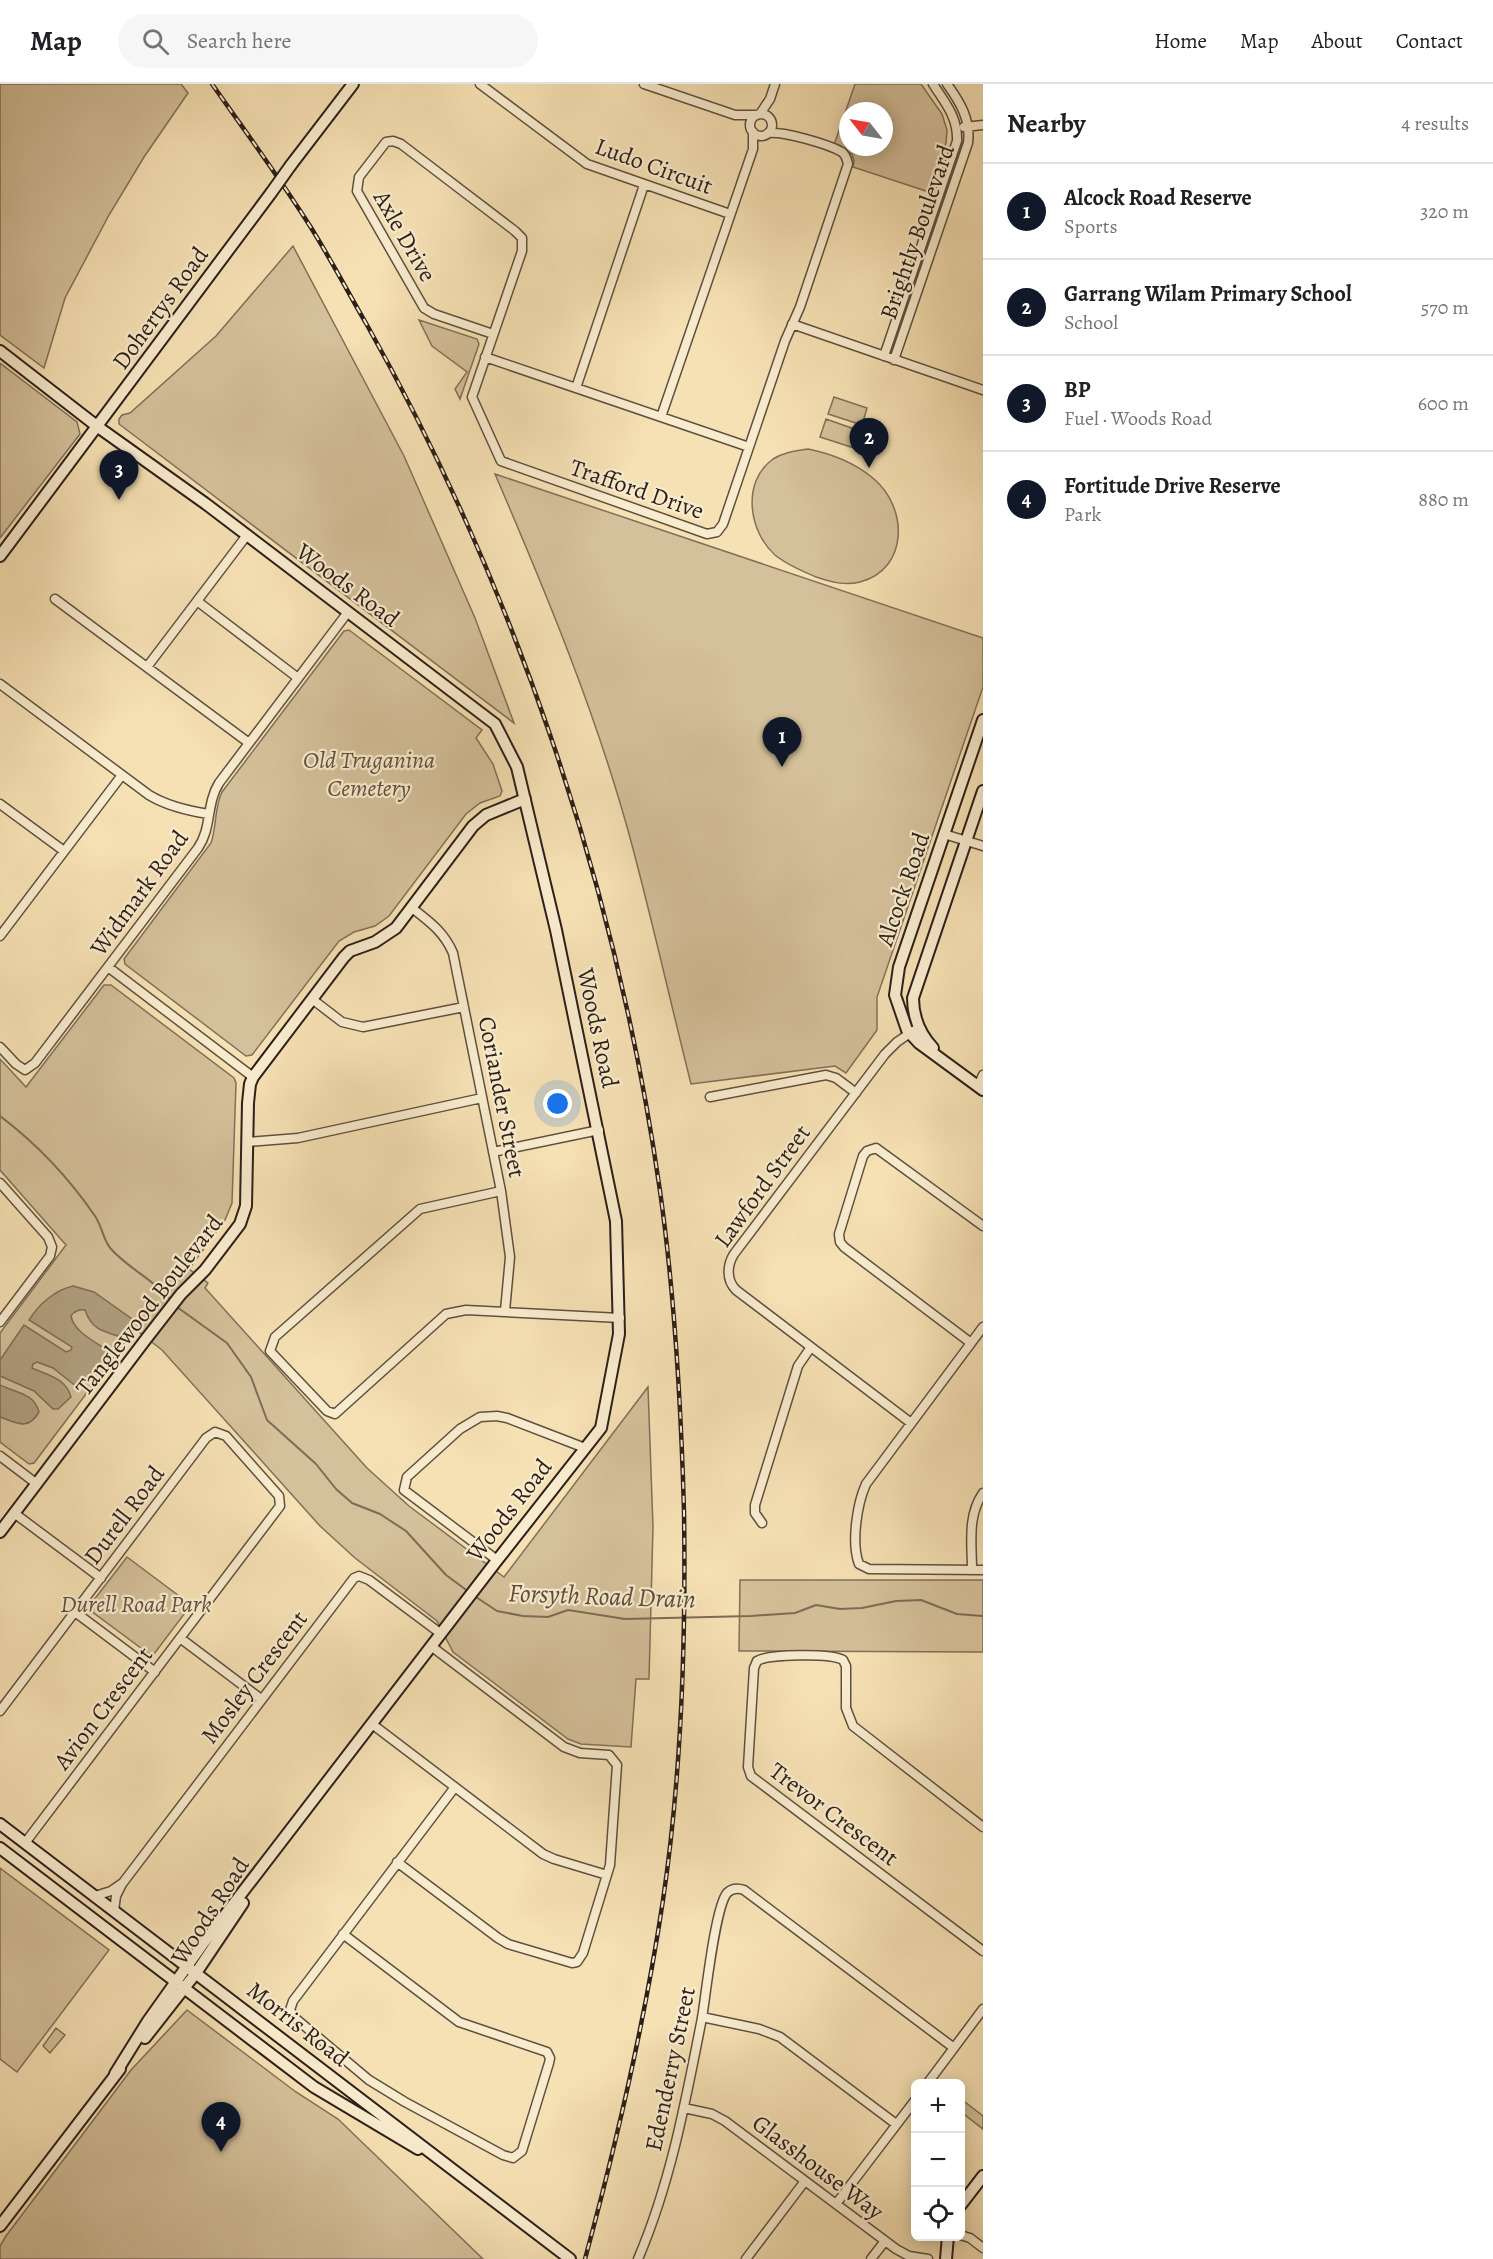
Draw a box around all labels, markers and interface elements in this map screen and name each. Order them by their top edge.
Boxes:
search box [118,14,538,68]
text: Map [30,22,82,60]
icon: search [139,25,172,58]
text: Search here [187,26,291,56]
text: Home [1154,27,1207,55]
text: Map [1240,27,1278,55]
text: About [1311,27,1363,55]
text: Contact [1396,27,1463,55]
north arrow [839,102,893,156]
text: Nearby [1007,106,1086,141]
text: 4 results [1401,110,1469,137]
street label: Ludo Circuit [591,130,717,202]
street label: Brightly Boulevard [872,140,962,324]
text: Alcock Road Reserve [1064,183,1252,213]
street label: Axle Drive [365,184,444,288]
text: 1 [1023,198,1030,225]
text: 320 m [1420,198,1469,225]
text: Sports [1064,213,1117,240]
street label: Dohertys Road [105,240,215,376]
text: Garrang Wilam Primary School [1064,279,1352,309]
text: 2 [1022,294,1031,321]
text: 570 m [1421,294,1469,321]
text: School [1064,309,1118,336]
text: BP [1064,375,1090,405]
text: 3 [1022,390,1031,417]
text: 600 m [1418,390,1469,417]
text: Fuel · Woods Road [1064,405,1212,432]
pin: 2 [850,418,888,468]
pin: 3 [100,450,138,500]
street label: Trafford Drive [566,451,708,527]
text: Fortitude Drive Reserve [1064,471,1281,501]
text: 4 [1022,486,1031,513]
text: 880 m [1418,486,1469,513]
text: Park [1064,501,1102,528]
street label: Woods Road [289,535,406,634]
pin: 1 [762,718,802,767]
park label: Old Truganina Cemetery [303,744,435,804]
street label: Widmark Road [82,824,196,963]
street label: Alcock Road [868,828,937,951]
street label: Woods Road [569,964,626,1091]
street label: Coriander Street [471,1014,533,1180]
your location [543,1089,572,1118]
street label: Lawford Street [706,1118,818,1254]
street label: Tanglewood Boulevard [68,1208,230,1402]
street label: Woods Road [458,1452,559,1569]
street label: Durell Road [76,1459,172,1571]
water label: Forsyth Road Drain [508,1575,696,1617]
park label: Durell Road Park [60,1588,212,1620]
street label: Mosley Crescent [193,1604,315,1750]
street label: Avion Crescent [46,1640,160,1777]
street label: Trevor Crescent [763,1755,905,1873]
street label: Woods Road [163,1851,257,1972]
street label: Morris Road [240,1974,356,2074]
street label: Edenderry Street [637,1984,703,2154]
map controls [911,2079,965,2241]
button: + [911,2079,965,2133]
pin: 4 [202,2102,240,2152]
street label: Glasshouse Way [746,2107,891,2227]
button: − [911,2133,965,2187]
button: locate [911,2187,965,2241]

